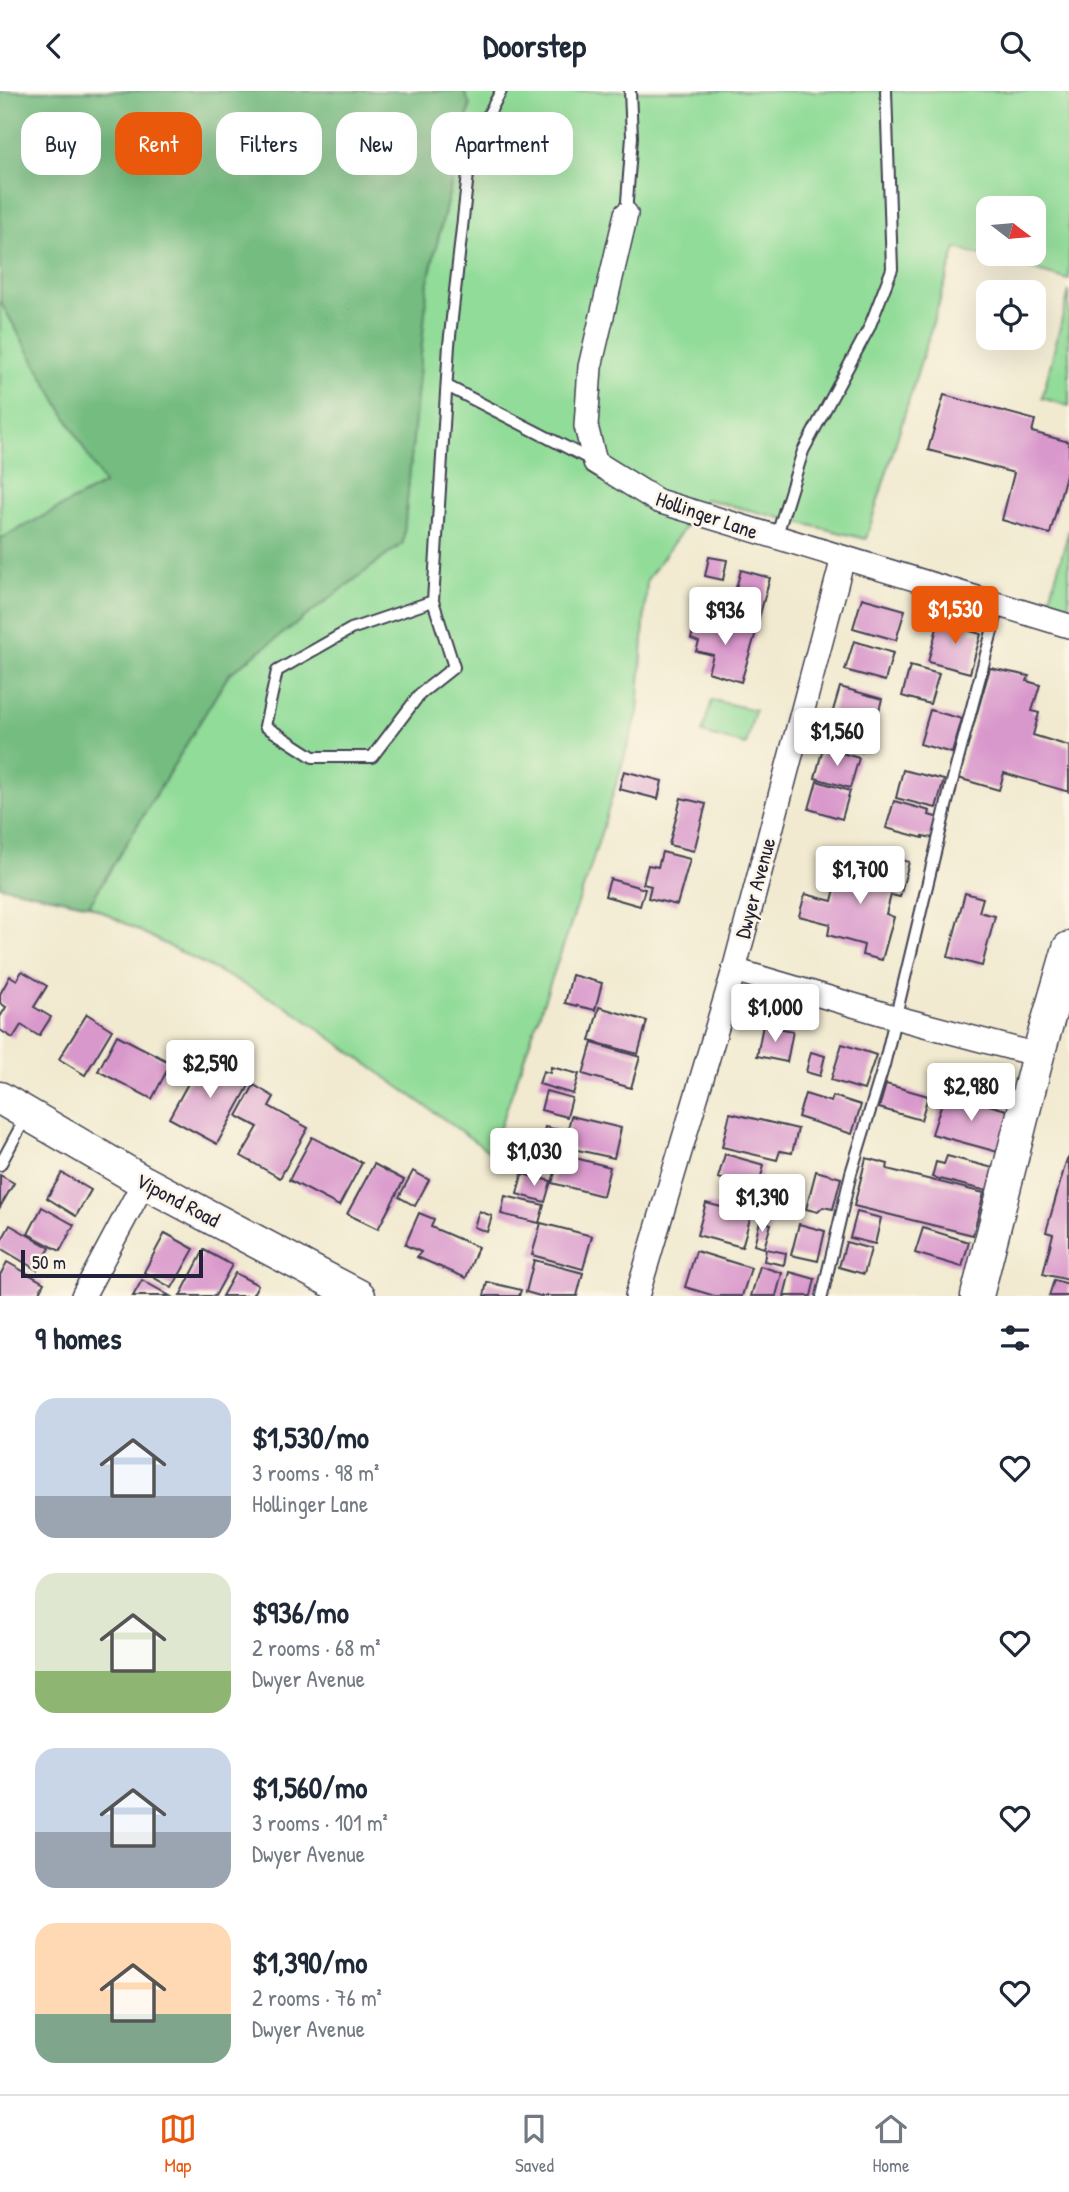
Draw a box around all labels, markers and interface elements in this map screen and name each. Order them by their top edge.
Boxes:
text: Doorstep [483,24,586,67]
icon: back [35,27,73,65]
icon: search [996,27,1034,65]
chip: Buy [21,112,101,175]
chip: Rent [115,112,202,175]
chip: Filters [216,112,322,175]
chip: New [336,112,417,175]
chip: Apartment [431,112,573,175]
north arrow [976,196,1046,266]
map controls [976,196,1046,350]
button: locate [976,280,1046,350]
street label: Hollinger Lane [652,484,762,546]
pin: $936 [684,587,766,647]
pin: $1,530 [898,587,1012,646]
text: $1,530 [928,593,983,624]
text: $936 [705,594,745,625]
pin: $1,560 [780,709,894,768]
text: $1,560 [810,715,864,746]
street label: Dwyer Avenue [728,834,782,942]
pin: $1,700 [803,847,917,906]
text: $1,700 [832,853,888,884]
pin: $1,000 [718,985,832,1044]
text: $1,000 [747,991,803,1022]
pin: $2,590 [153,1041,267,1100]
text: $2,590 [182,1047,238,1078]
pin: $2,980 [914,1063,1028,1123]
text: $2,980 [943,1070,999,1101]
pin: $1,030 [477,1129,591,1188]
text: $1,030 [506,1135,562,1166]
street label: Vipond Road [131,1166,225,1234]
pin: $1,390 [705,1175,819,1234]
text: $1,390 [735,1181,789,1212]
scale bar [21,1247,203,1279]
text: 50 m [32,1249,66,1275]
text: 9 homes [35,1318,122,1358]
icon: filters [996,1319,1034,1357]
text: $1,530/mo [252,1417,369,1457]
icon: home [91,1426,175,1510]
icon: heart [996,1449,1034,1487]
text: 3 rooms · 98 m² [252,1457,379,1488]
text: Hollinger Lane [252,1488,368,1519]
text: $936/mo [252,1592,349,1632]
icon: home [91,1601,175,1685]
icon: heart [996,1624,1034,1662]
text: 2 rooms · 68 m² [252,1632,380,1663]
text: Dwyer Avenue [252,1663,365,1694]
text: $1,560/mo [252,1767,367,1807]
icon: home [91,1776,175,1860]
icon: heart [996,1799,1034,1837]
text: 3 rooms · 101 m² [252,1807,388,1838]
text: Dwyer Avenue [252,1838,365,1869]
text: $1,390/mo [252,1942,367,1982]
icon: home [91,1951,175,2035]
icon: heart [996,1974,1034,2012]
text: 2 rooms · 76 m² [252,1982,382,2013]
text: Dwyer Avenue [252,2013,365,2044]
tab: Map [159,2110,197,2178]
tab: Saved [515,2110,554,2178]
tab: Home [872,2110,910,2178]

